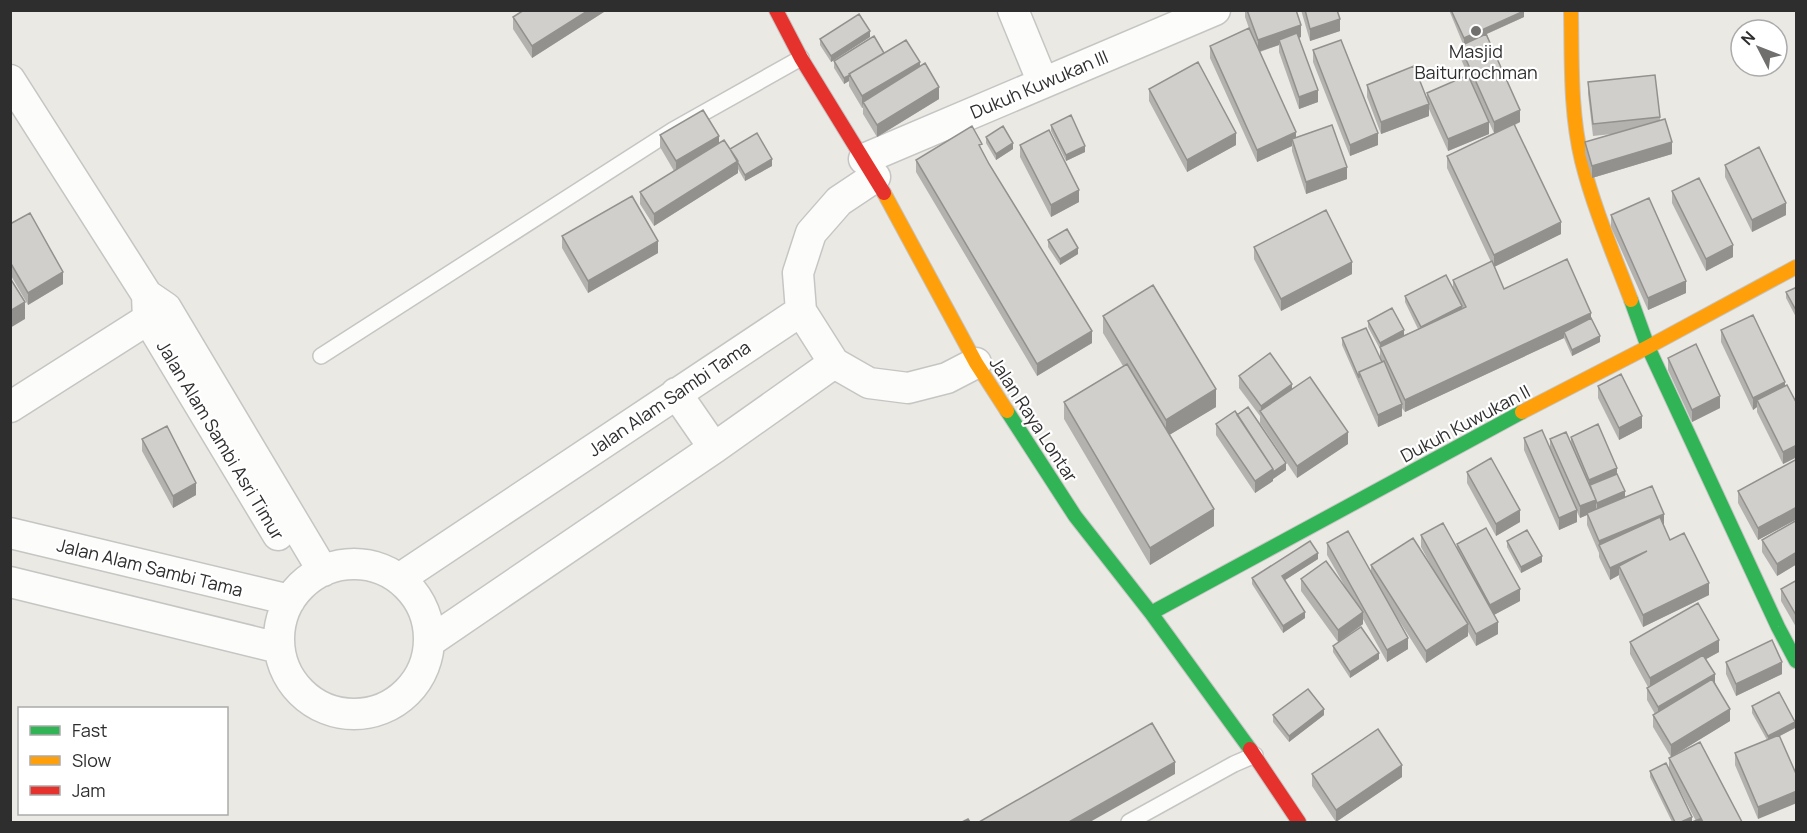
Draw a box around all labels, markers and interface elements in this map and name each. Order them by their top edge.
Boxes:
north arrow [1729,18,1789,78]
marker: Masjid Baiturrochman [1469,24,1483,38]
text: N [1736,26,1760,50]
place label: Masjid Baiturrochman [1414,39,1538,84]
street label: Dukuh Kuwukan III [966,44,1112,124]
street label: Jalan Alam Sambi Tama [583,335,755,461]
street label: Jalan Alam Sambi Asri Timur [152,336,290,545]
street label: Jalan Raya Lontar [985,352,1084,487]
street label: Dukuh Kuwukan II [1396,379,1534,467]
street label: Jalan Alam Sambi Tama [54,532,246,602]
legend [18,707,228,815]
text: Fast [72,718,107,742]
text: Slow [72,748,112,772]
text: Jam [72,778,106,802]

